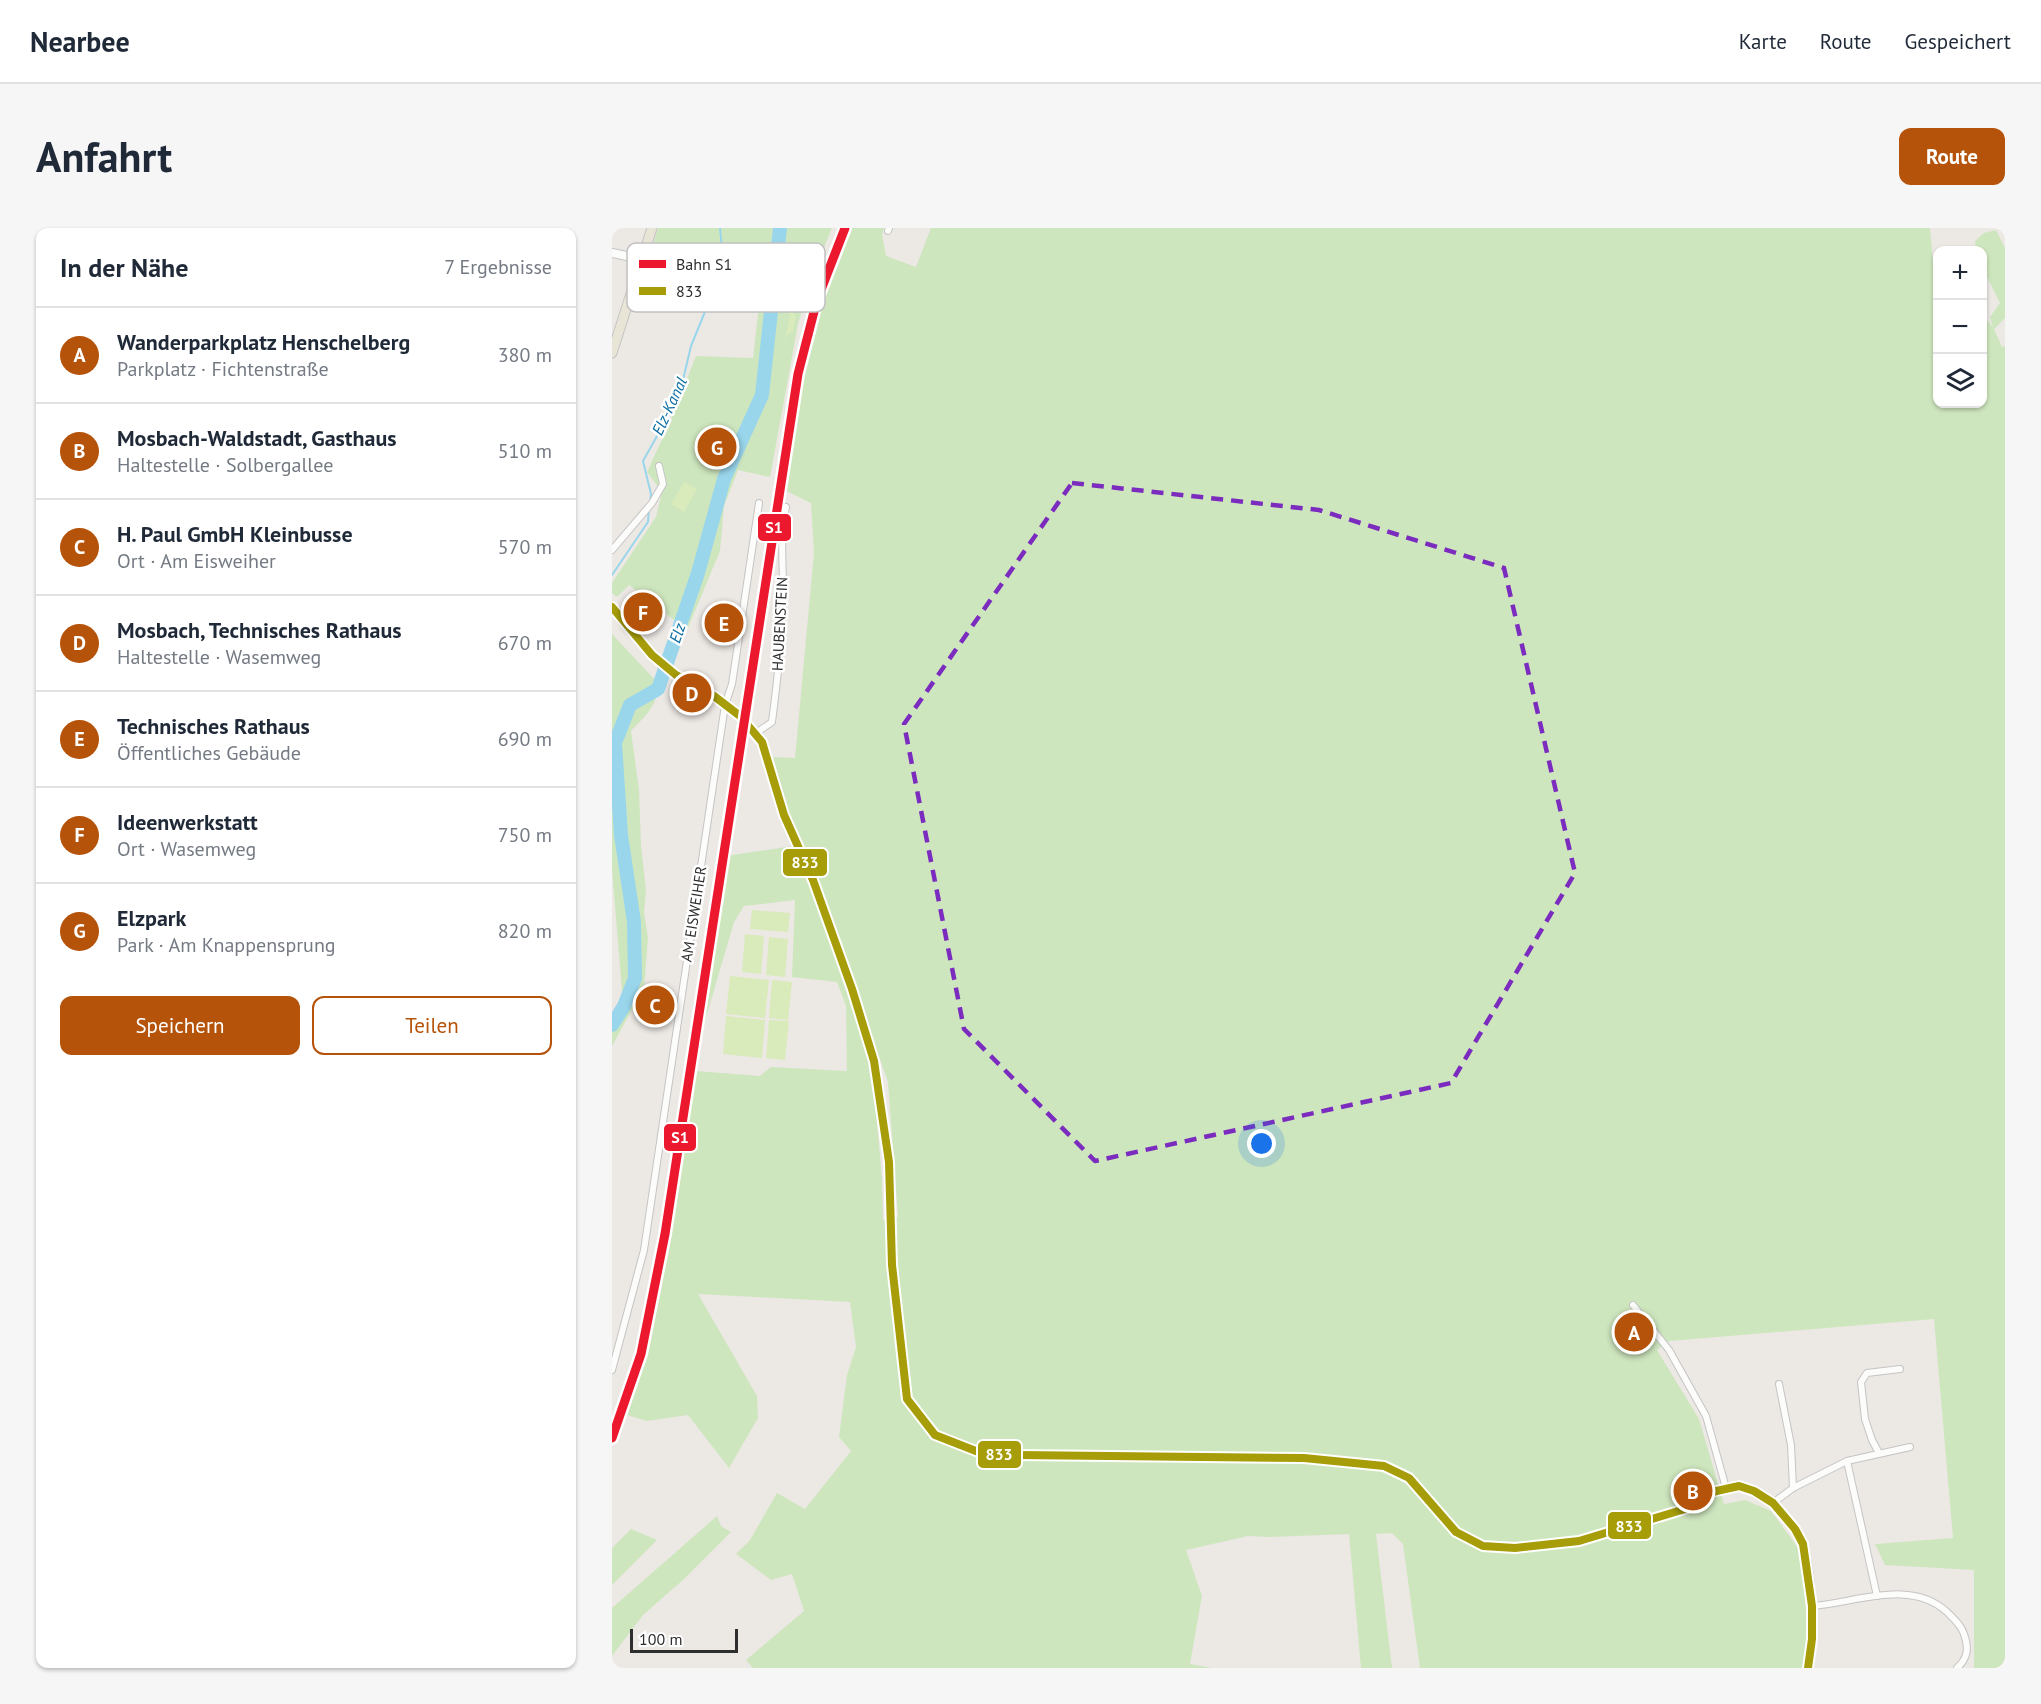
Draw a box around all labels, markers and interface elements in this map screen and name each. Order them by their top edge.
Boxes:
text: Nearbee [30,23,130,60]
text: Karte [1739,28,1787,55]
text: Route [1820,28,1871,55]
text: Gespeichert [1904,28,2011,55]
button: Route [1899,128,2005,185]
text: Anfahrt [36,129,172,184]
legend [627,243,825,312]
map controls [1933,246,1987,408]
button: + [1933,246,1987,300]
text: In der Nähe [60,251,188,284]
text: 7 Ergebnisse [444,254,552,280]
text: Bahn S1 [676,254,732,274]
text: 833 [676,281,702,301]
button: − [1933,300,1987,354]
text: Wanderparkplatz Henschelberg [117,328,410,356]
text: A [73,342,86,368]
text: 380 m [498,342,552,368]
button: layers [1933,354,1987,408]
text: Parkplatz · Fichtenstraße [117,356,329,382]
water label: Elz-Kanal [647,373,691,438]
text: Mosbach-Waldstadt, Gasthaus [117,424,397,452]
pin: G [698,424,736,470]
text: B [74,438,85,464]
text: 510 m [498,438,552,464]
text: Haltestelle · Solbergallee [117,452,333,478]
line badge: S1 [757,513,792,542]
text: S1 [765,517,783,537]
text: H. Paul GmbH Kleinbusse [117,520,353,548]
text: C [74,534,85,560]
text: 570 m [498,534,552,560]
text: Ort · Am Eisweiher [117,548,276,574]
street label: HAUBENSTEIN [768,576,791,672]
pin: F [624,590,663,634]
pin: E [704,600,744,646]
text: Mosbach, Technisches Rathaus [117,616,402,644]
water label: Elz [664,620,690,645]
text: D [73,630,86,656]
text: 670 m [498,630,552,656]
text: Haltestelle · Wasemweg [117,644,321,670]
pin: D [672,670,712,716]
text: Technisches Rathaus [117,712,310,740]
text: E [74,726,85,752]
text: 690 m [498,726,552,752]
text: Öffentliches Gebäude [117,740,301,766]
text: Ideenwerkstatt [117,808,258,836]
text: F [74,822,85,848]
text: 750 m [498,822,552,848]
text: Ort · Wasemweg [117,836,256,862]
line badge: 833 [782,848,828,877]
text: 833 [791,852,819,872]
street label: AM EISWEIHER [677,865,710,963]
text: Elzpark [117,904,186,932]
text: G [73,918,86,944]
text: 820 m [498,918,552,944]
text: Park · Am Knappensprung [117,932,336,958]
pin: C [636,982,675,1028]
button: Speichern [60,996,300,1055]
button: Teilen [312,996,552,1055]
line badge: S1 [663,1123,697,1152]
text: S1 [671,1127,689,1147]
your location [1247,1129,1276,1158]
pin: A [1614,1310,1654,1354]
line badge: 833 [977,1440,1022,1469]
text: 833 [985,1444,1013,1464]
pin: B [1674,1468,1712,1514]
line badge: 833 [1607,1511,1652,1540]
text: 833 [1615,1516,1643,1536]
scale bar [630,1626,738,1654]
text: 100 m [639,1629,682,1649]

